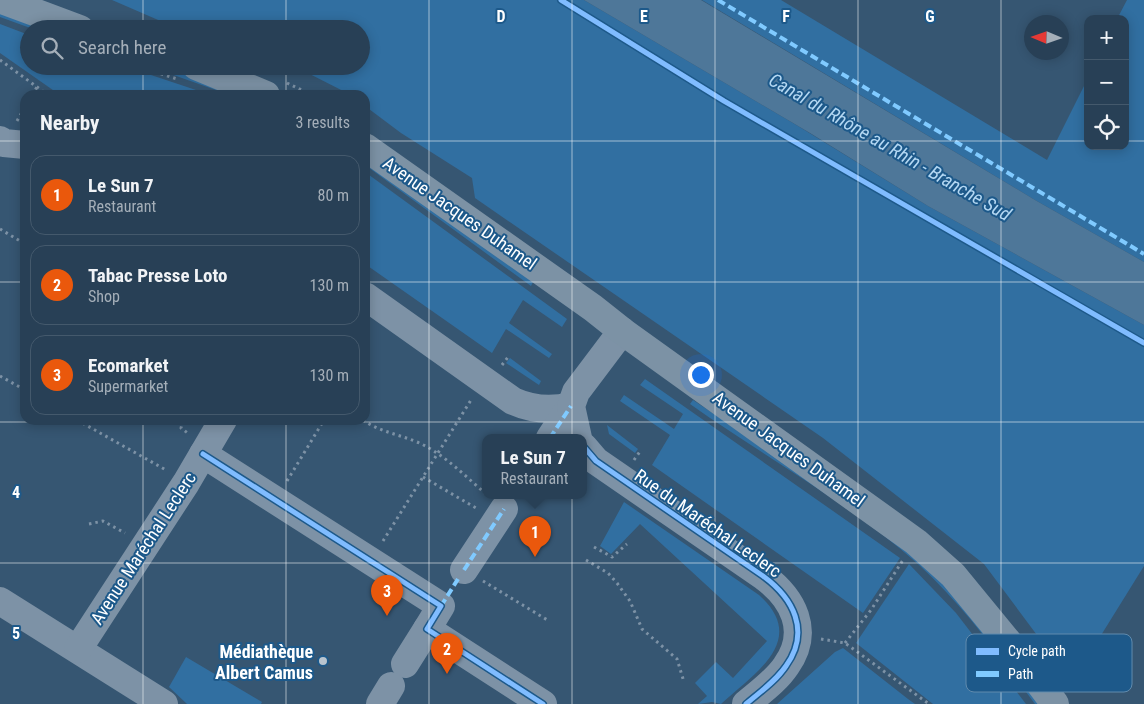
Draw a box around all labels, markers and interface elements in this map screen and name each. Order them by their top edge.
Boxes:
text: D [496,7,506,26]
text: E [640,7,648,26]
text: F [782,7,790,26]
text: G [925,7,935,26]
north arrow [1024,15,1069,60]
map controls [1084,15,1129,150]
button: + [1084,15,1129,60]
search box [20,20,370,75]
icon: search [38,34,66,62]
text: Search here [78,36,166,59]
button: − [1084,60,1129,105]
water label: Canal du Rhône au Rhin - Branche Sud [765,68,1016,226]
button: locate [1084,105,1129,150]
text: Nearby [40,111,99,135]
text: 3 results [295,113,350,132]
street label: Avenue Jacques Duhamel [379,152,541,274]
text: Le Sun 7 [88,174,154,197]
text: 1 [53,186,61,205]
text: 80 m [317,186,349,205]
text: Restaurant [88,197,156,216]
text: Tabac Presse Loto [88,264,227,287]
text: 2 [53,276,61,295]
text: 130 m [310,276,349,295]
text: Shop [88,287,120,306]
text: Ecomarket [88,354,169,377]
your location [688,362,714,388]
text: 3 [53,366,61,385]
text: 130 m [310,366,349,385]
text: Supermarket [88,377,168,396]
street label: Avenue Jacques Duhamel [709,387,869,511]
popup [482,434,587,499]
text: Le Sun 7 [500,446,566,469]
street label: Rue du Maréchal Leclerc [631,465,785,581]
street label: Avenue Maréchal Leclerc [86,468,200,628]
text: Restaurant [500,469,569,488]
text: 4 [12,483,20,502]
pin: 1 [519,516,551,557]
pin: 3 [371,575,403,616]
text: 5 [12,624,20,643]
pin: 2 [431,633,463,674]
legend [966,634,1132,692]
place label: Médiathèque Albert Camus [215,641,313,683]
text: Cycle path [1008,643,1066,659]
marker: Médiathèque Albert Camus [317,655,329,667]
text: Path [1008,666,1033,682]

